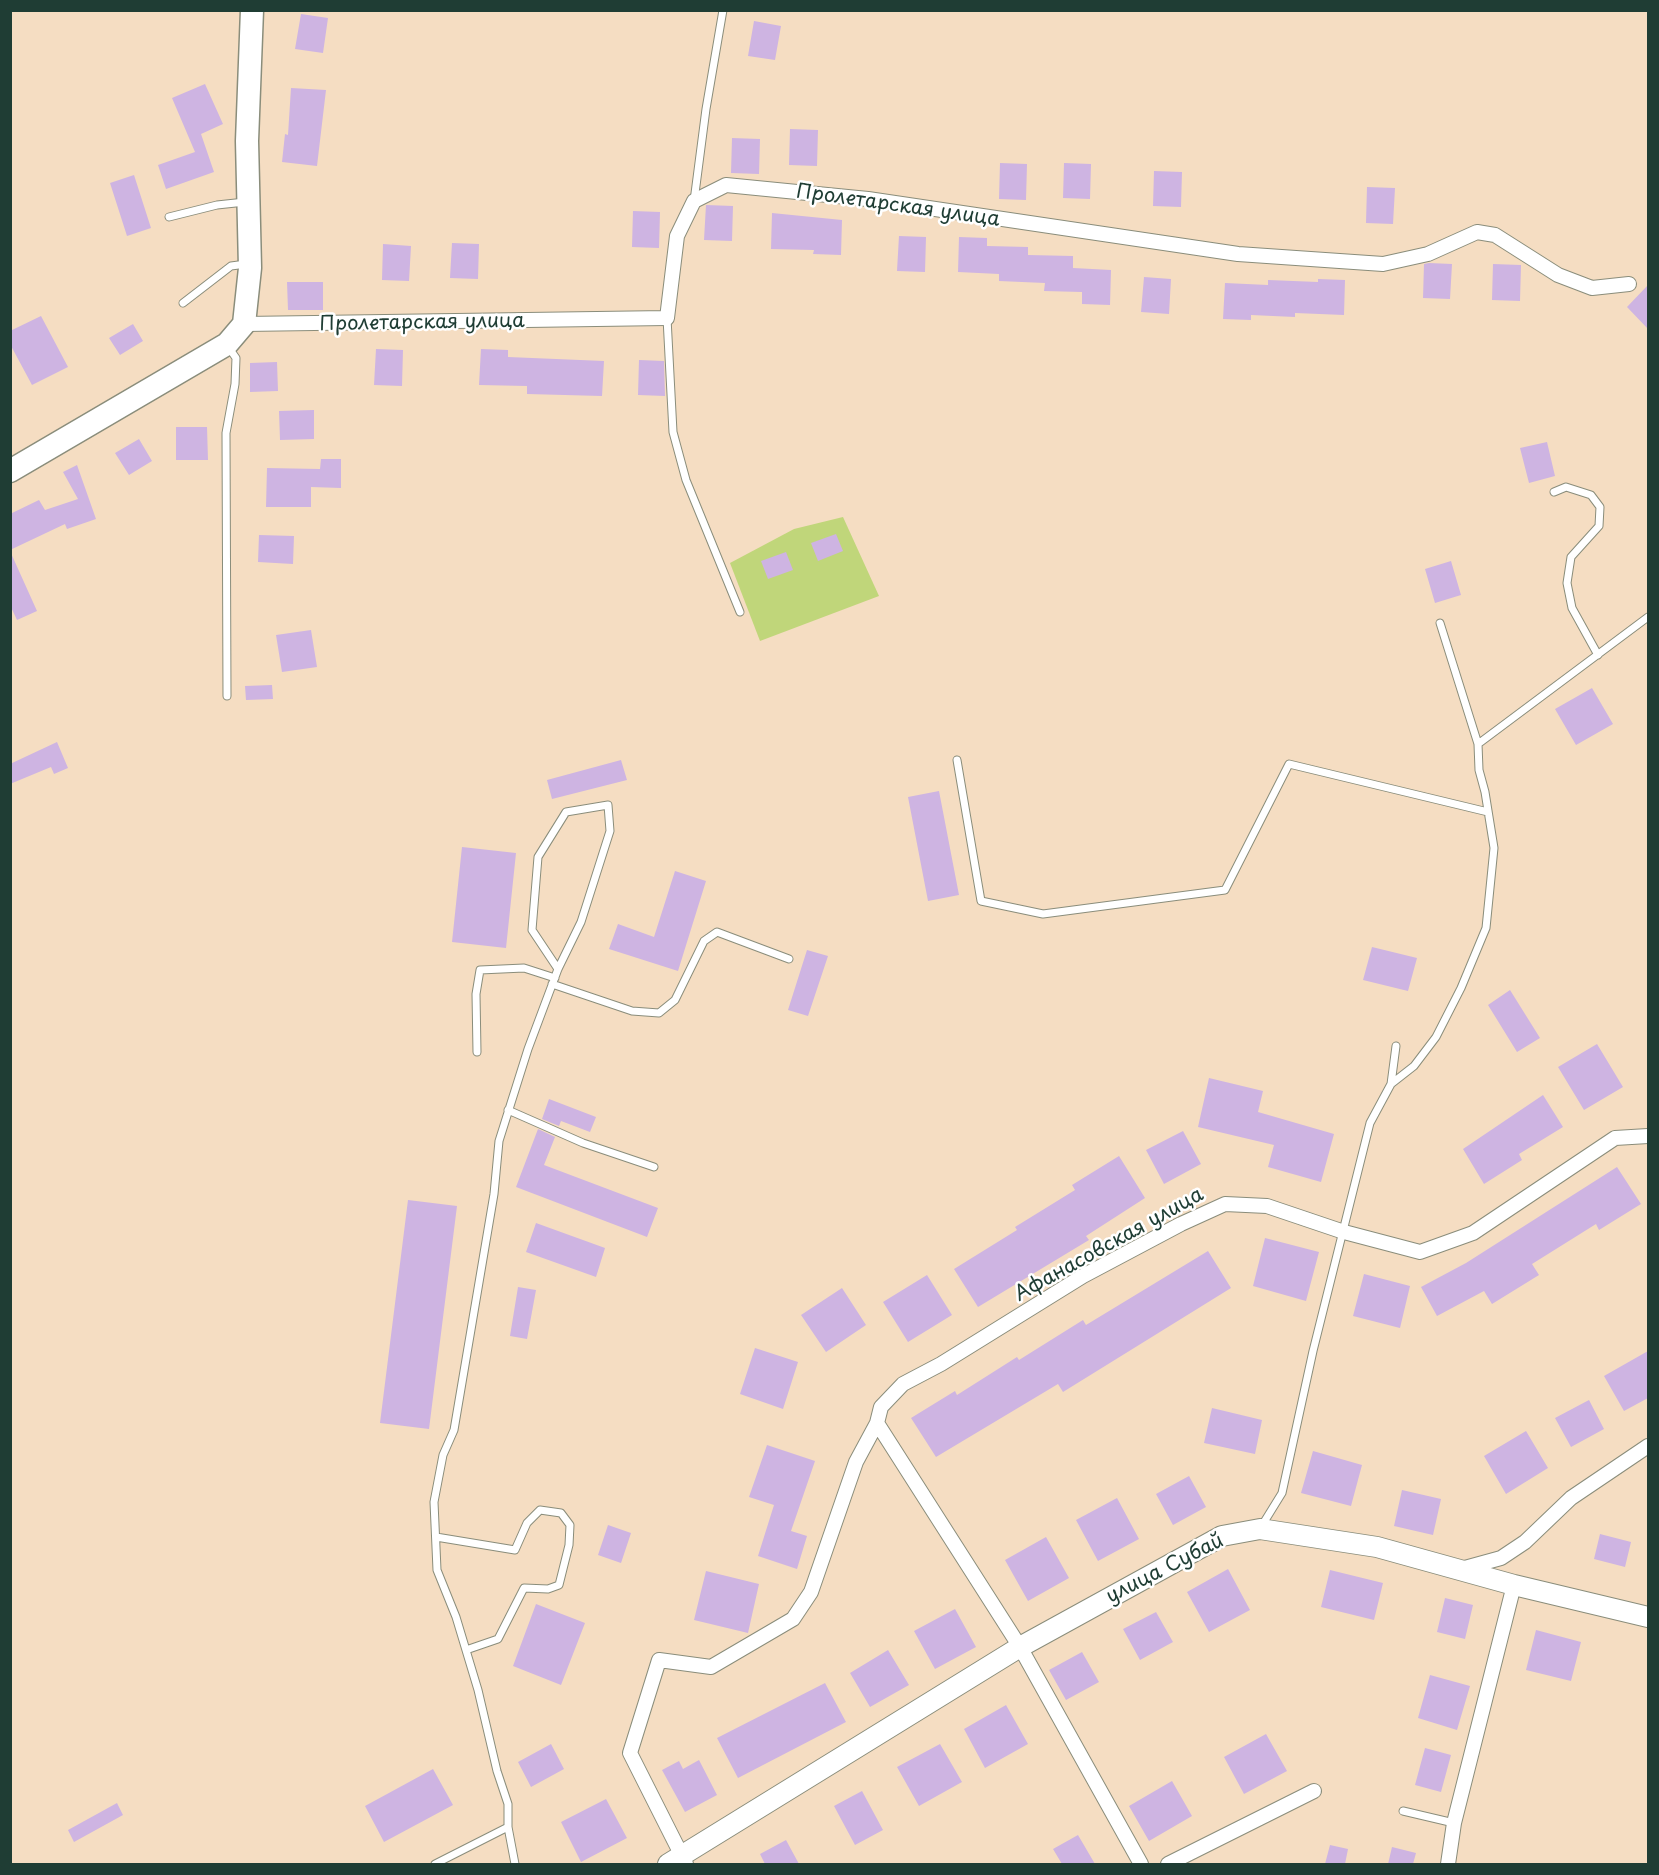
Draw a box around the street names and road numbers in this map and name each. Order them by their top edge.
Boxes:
street label: Пролетарская улица [795,180,1001,232]
street label: Пролетарская улица [319,309,525,337]
street label: Афанасовская улица [1010,1183,1208,1307]
street label: улица Субай [1102,1529,1228,1609]

